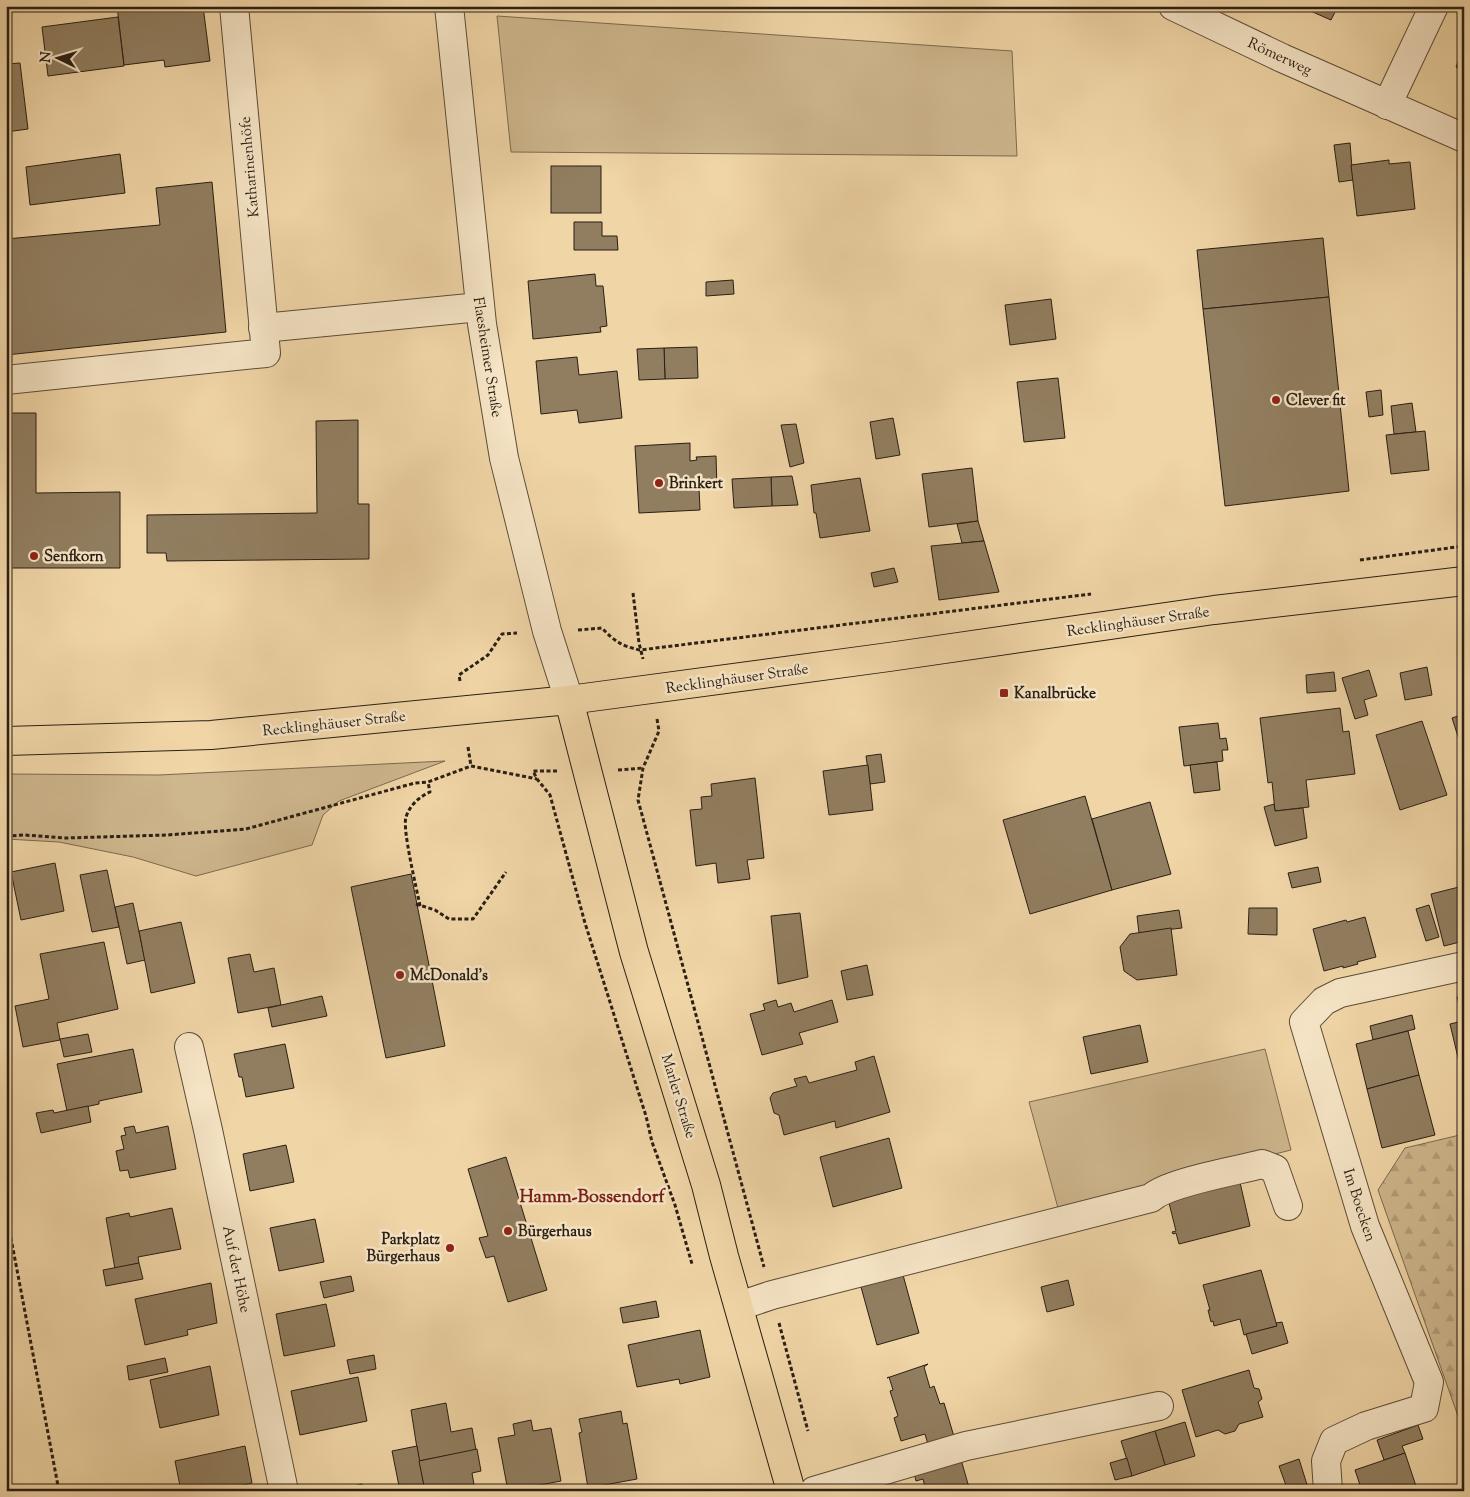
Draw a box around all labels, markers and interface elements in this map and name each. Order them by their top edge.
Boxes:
north arrow [32,32,82,82]
street label: Römerweg [1244,33,1315,81]
text: N [37,51,57,63]
street label: Katharinenhöfe [236,115,265,218]
street label: Flaesheimer Straße [467,296,506,419]
place label: Clever fit [1286,391,1346,412]
marker: Clever fit [1270,394,1282,406]
place label: Brinkert [669,474,724,495]
marker: Brinkert [653,477,665,489]
place label: Senfkorn [44,547,104,568]
marker: Senfkorn [28,550,40,562]
street label: Recklinghäuser Straße [1065,602,1211,643]
street label: Recklinghäuser Straße [664,659,810,700]
place label: Kanalbrücke [1014,684,1096,705]
marker: Kanalbrücke [998,687,1010,699]
street label: Recklinghäuser Straße [261,707,407,742]
place label: McDonald's [410,966,488,987]
marker: McDonald's [394,969,406,981]
street label: Marler Straße [655,1052,700,1141]
street label: Im Boecken [1337,1166,1380,1245]
district label: Hamm-Bossendorf [519,1185,666,1211]
place label: Bürgerhaus [518,1222,592,1243]
street label: Auf der Höhe [216,1224,255,1315]
marker: Bürgerhaus [502,1225,514,1237]
place label: Parkplatz Bürgerhaus [366,1230,440,1268]
marker: Parkplatz Bürgerhaus [444,1242,456,1254]

